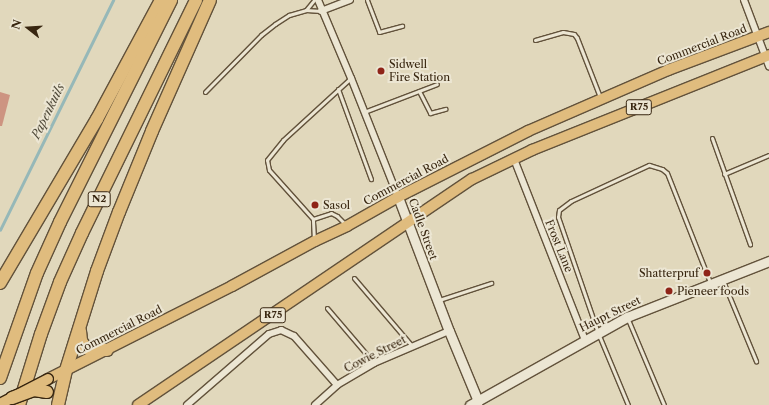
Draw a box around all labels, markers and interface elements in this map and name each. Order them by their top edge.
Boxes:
north arrow [8,8,48,48]
text: N [8,18,25,31]
street label: Commercial Road [655,22,749,68]
place label: Sidwell Fire Station [389,58,450,84]
marker: Sidwell Fire Station [376,66,386,76]
water label: Papenkuils [28,81,68,141]
road number: R75 [625,99,653,115]
street label: Commercial Road [361,152,451,208]
road number: N2 [87,191,111,207]
street label: Cadle Street [406,196,440,262]
place label: Sasol [323,198,350,212]
marker: Sasol [310,200,320,210]
street label: Frost Lane [542,218,576,274]
place label: Shatterpruf [639,266,699,280]
marker: Shatterpruf [702,268,712,278]
place label: Pieneer foods [677,284,749,298]
marker: Pieneer foods [664,286,674,296]
street label: Haupt Street [577,293,643,335]
street label: Commercial Road [74,303,164,357]
road number: R75 [259,307,287,323]
street label: Cowie Street [342,333,408,375]

